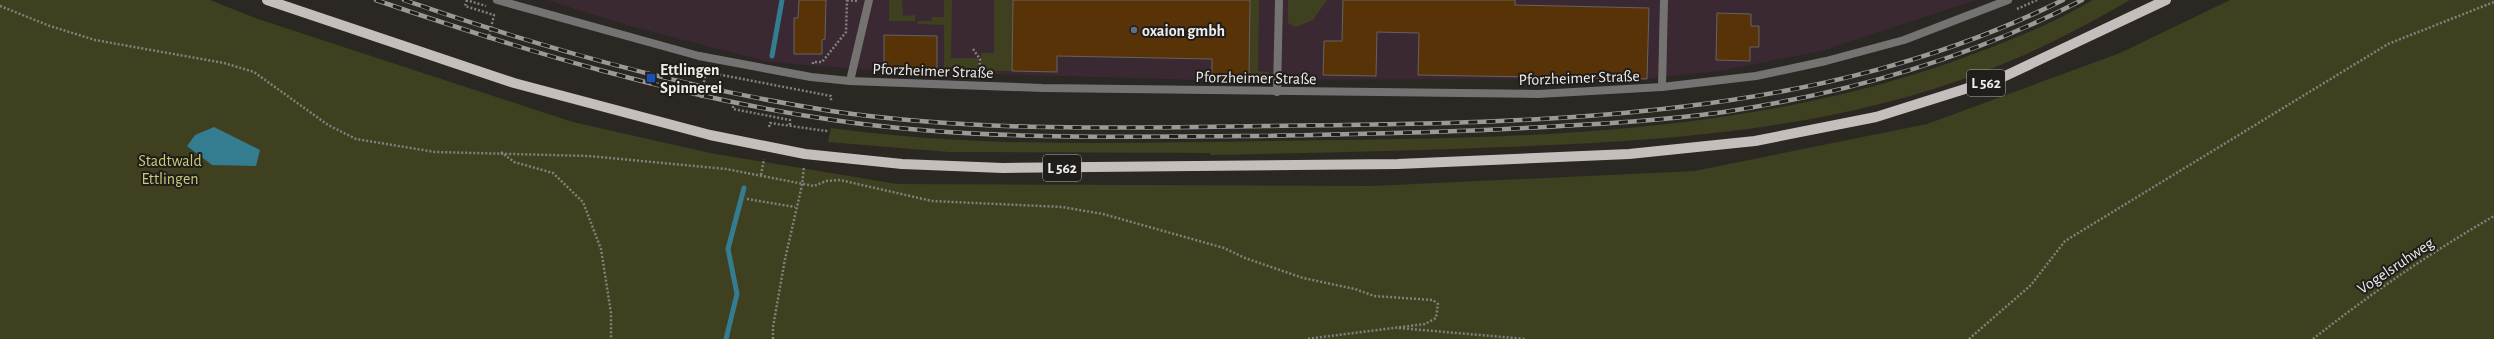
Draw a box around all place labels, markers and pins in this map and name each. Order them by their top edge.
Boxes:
place label: oxaion gmbh [1142,23,1225,39]
marker: oxaion gmbh [1129,25,1139,35]
place label: Ettlingen Spinnerei [660,62,722,96]
marker: Ettlingen Spinnerei [645,72,657,84]

